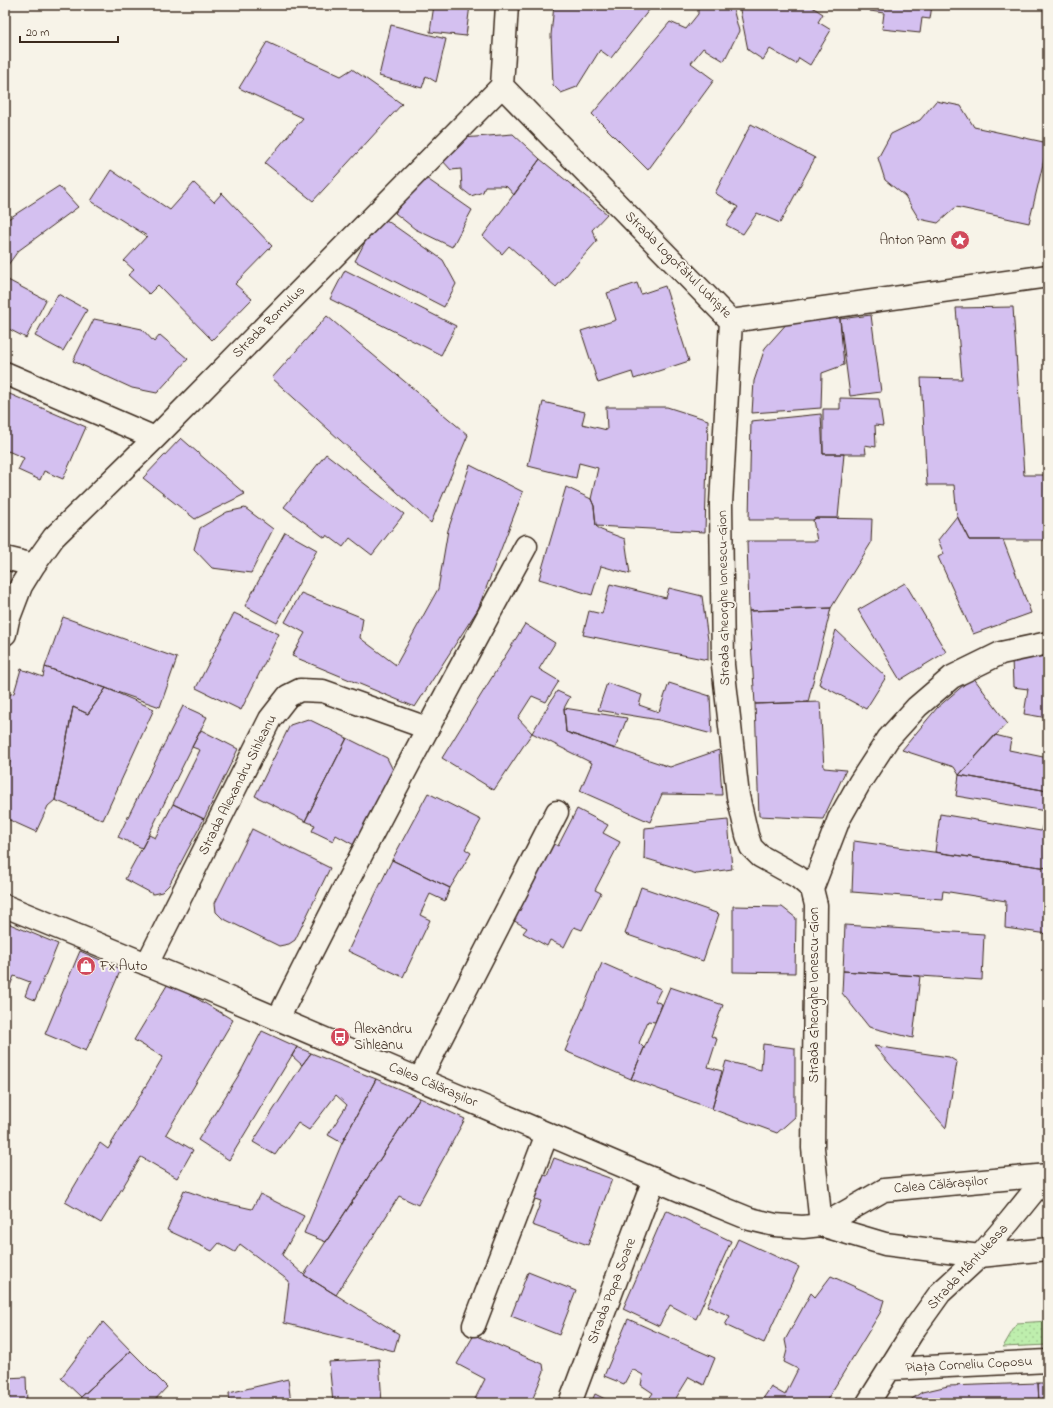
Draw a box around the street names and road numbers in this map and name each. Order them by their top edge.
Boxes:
street label: Strada Logofătul Udriște [619,207,737,325]
street label: Strada Romulus [228,281,310,363]
street label: Strada Gheorghe Ionescu-Gion [712,510,737,686]
street label: Strada Alexandru Sihleanu [193,711,283,859]
street label: Strada Gheorghe Ionescu-Gion [804,907,826,1083]
street label: Calea Călărașilor [385,1057,481,1113]
street label: Calea Călărașilor [893,1170,990,1200]
street label: Strada Mântuleasa [922,1219,1014,1315]
street label: Strada Popa Soare [582,1234,642,1347]
street label: Piața Corneliu Coposu [905,1351,1033,1379]

